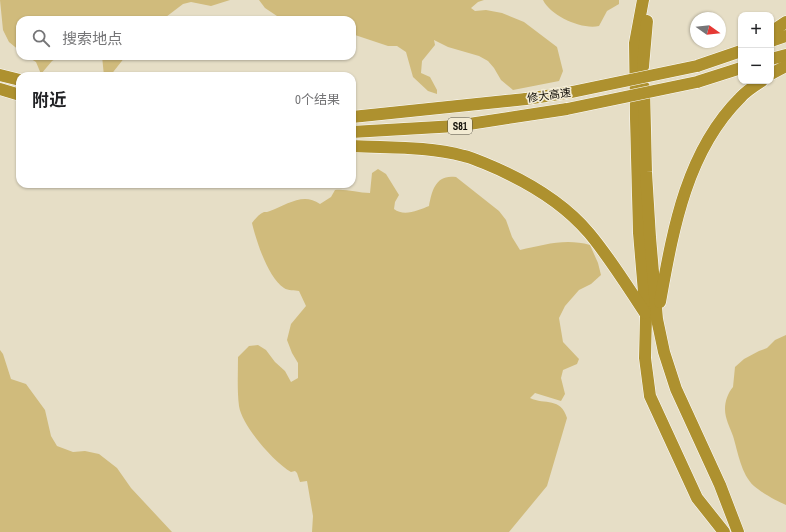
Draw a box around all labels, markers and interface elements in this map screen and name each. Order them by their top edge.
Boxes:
north arrow [690,12,726,48]
map controls [738,12,774,84]
button: + [738,12,774,48]
search box [16,16,356,60]
icon: search [30,27,52,49]
text: 搜索地点 [62,28,122,49]
button: − [738,48,774,84]
street label: 修大高速 [526,85,572,105]
text: 附近 [32,88,66,111]
text: 0个结果 [295,91,340,108]
road number: S81 [448,118,472,134]

